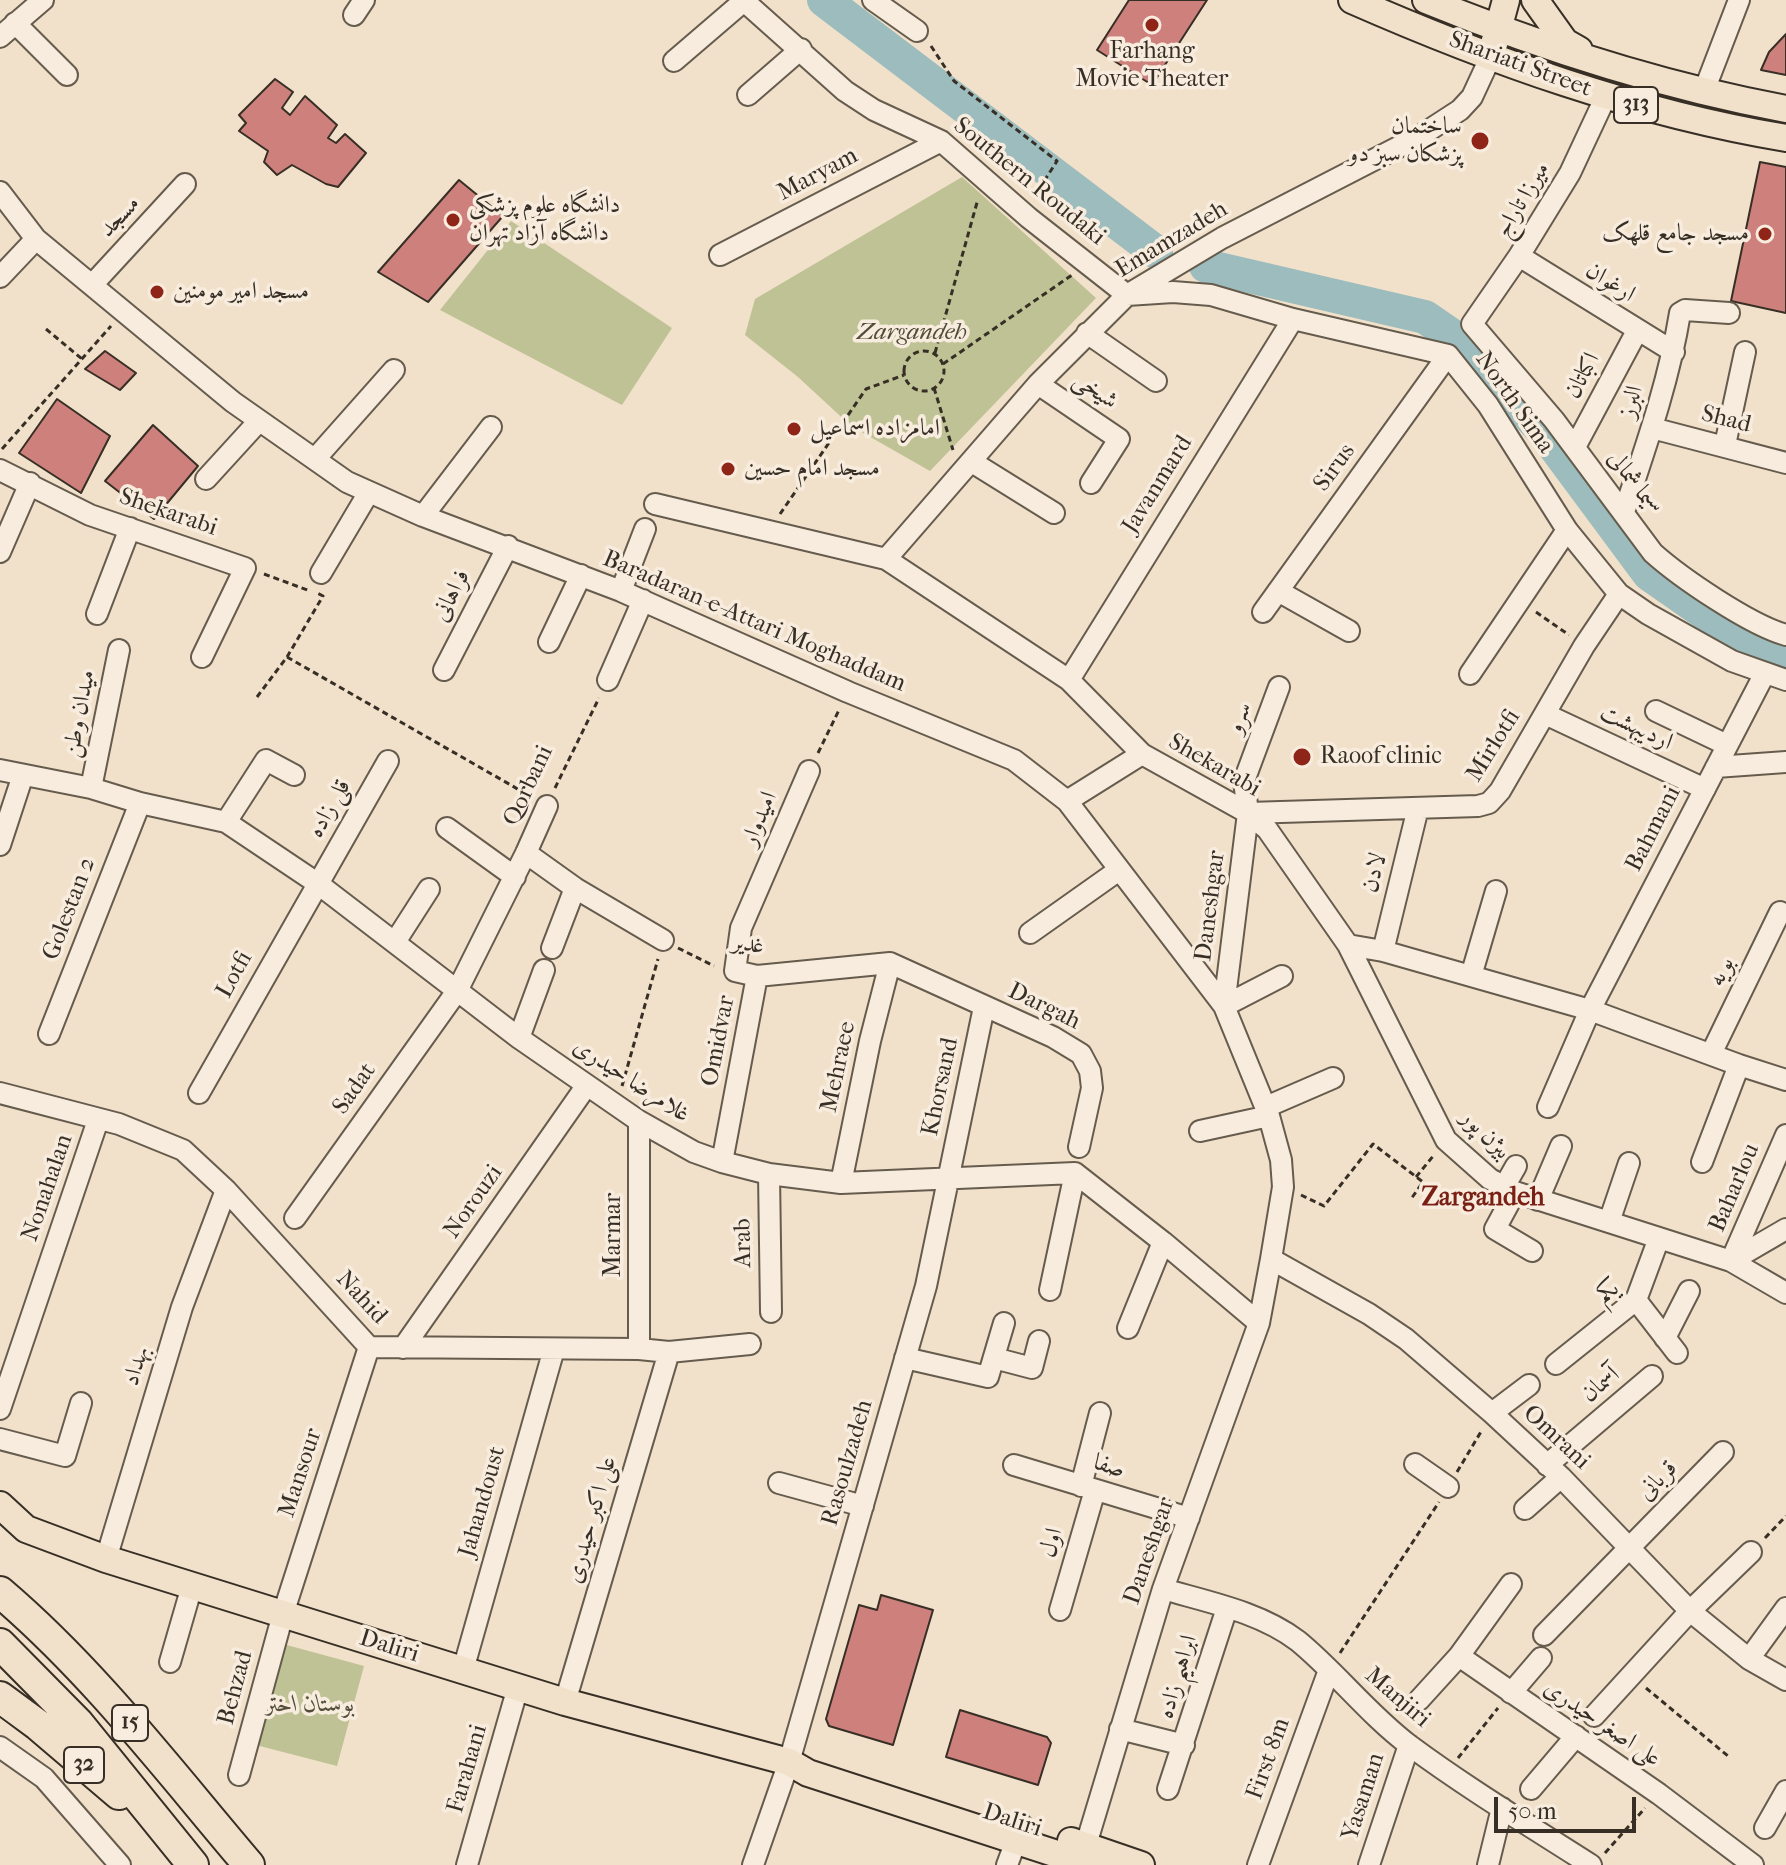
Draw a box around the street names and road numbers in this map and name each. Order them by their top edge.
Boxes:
street label: Shariati Street [1445,26,1595,104]
road number: 313 [1614,87,1658,123]
street label: Southern Roudaki [947,112,1111,252]
street label: Maryam [773,142,863,208]
street label: میرزا تاراج [1489,157,1557,243]
street label: مسجد [93,190,147,244]
street label: Emamzadeh [1111,195,1233,285]
street label: ارغوان [1580,257,1640,309]
street label: North Sima [1468,347,1560,459]
street label: اکباتان [1559,348,1607,404]
street label: شیخی [1067,366,1123,416]
street label: البرز [1614,383,1650,421]
street label: Shad [1698,400,1754,440]
street label: Javanmard [1117,431,1199,539]
street label: Sirus [1308,438,1362,498]
street label: سیما شمالی [1600,445,1668,521]
street label: Shekarabi [115,483,221,543]
street label: Baradaran-e-Attari Moghaddam [598,545,910,699]
street label: فراهانی [427,565,477,627]
street label: میدان وطن [57,668,103,760]
street label: سرو [1221,698,1259,738]
street label: اردیبهشت [1595,699,1677,757]
street label: Mirlotfi [1461,705,1527,787]
street label: Shekarabi [1163,728,1265,804]
street label: Qorbani [498,741,560,831]
street label: قلی زاده [302,775,358,843]
street label: Bahmani [1620,781,1688,877]
street label: امیدوار [736,788,784,850]
street label: Daneshgar [1190,849,1232,963]
street label: لادن [1356,850,1394,896]
street label: Golestan 2 [37,854,103,964]
street label: غدیر [730,929,766,961]
street label: Lotfi [211,947,259,1003]
street label: بویه [1703,952,1741,992]
street label: Dargah [1003,977,1085,1037]
street label: Omidvar [696,993,742,1089]
street label: Mehraee [815,1019,863,1115]
street label: غلامرضا حیدری [567,1032,695,1130]
street label: Khorsand [917,1035,965,1139]
street label: Sadat [327,1058,383,1120]
street label: بیژن پور [1454,1104,1516,1166]
street label: Nonahalan [16,1131,80,1245]
street label: Baharlou [1704,1139,1766,1237]
street label: Norouzi [438,1160,510,1244]
street label: Marmar [600,1193,628,1277]
street label: Arab [729,1218,759,1268]
street label: Nahid [329,1265,393,1331]
street label: یکم [1591,1274,1625,1310]
street label: بهداد [117,1343,157,1389]
street label: آسمان [1576,1361,1626,1409]
street label: Rasoulzadeh [816,1397,880,1529]
street label: Omrani [1516,1400,1596,1476]
street label: Mansour [273,1425,329,1521]
street label: Jahandoust [453,1443,513,1561]
street label: صفا [1090,1449,1128,1485]
street label: علی اکبر حیدری [560,1453,624,1587]
street label: قربانی [1632,1455,1684,1507]
street label: Daneshgar [1118,1494,1182,1608]
street label: اول [1034,1525,1070,1561]
street label: Daliri [356,1624,422,1670]
street label: ابراهیم زاده [1152,1632,1204,1722]
street label: Behzad [212,1648,260,1728]
street label: Manjiri [1358,1662,1436,1734]
street label: علی اصغر حیدری [1538,1674,1666,1774]
road number: 15 [112,1705,148,1741]
street label: First 8m [1241,1714,1297,1804]
street label: Farahani [442,1721,494,1817]
road number: 32 [64,1747,104,1783]
street label: Yasaman [1336,1750,1392,1844]
street label: Daliri [979,1798,1045,1844]

